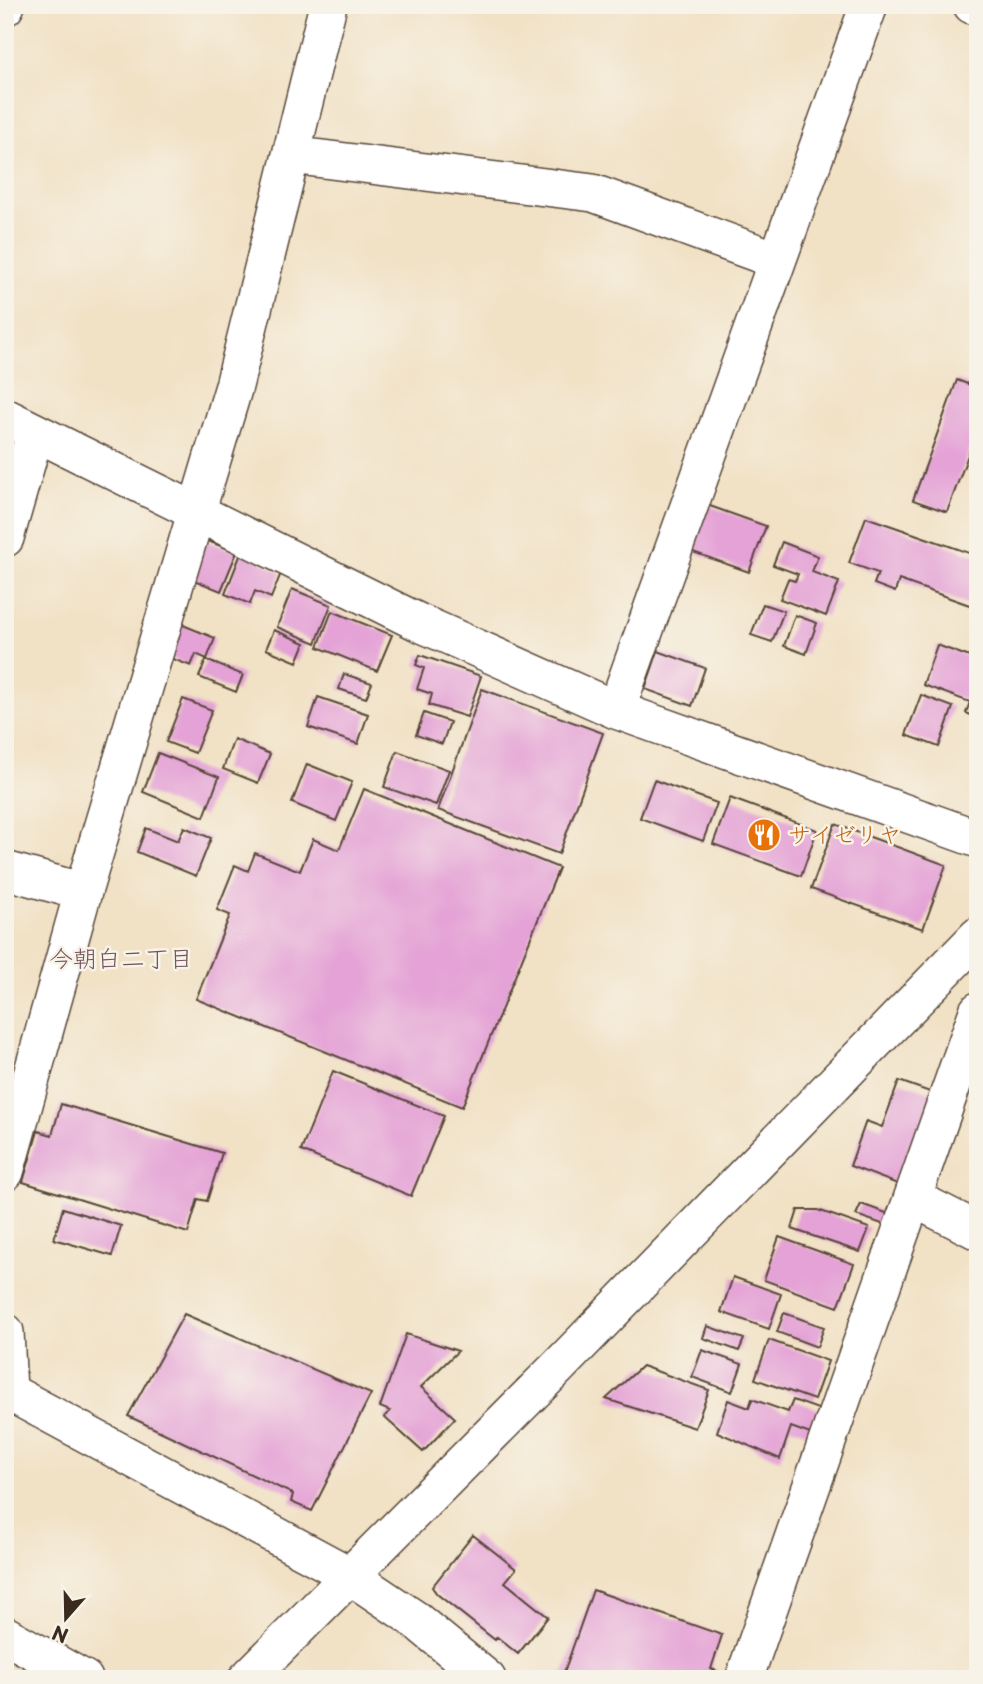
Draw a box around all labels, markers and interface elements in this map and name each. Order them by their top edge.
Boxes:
restaurant icon: サイゼリヤ [745,816,783,854]
place label: サイゼリヤ [788,816,902,851]
district label: 今朝白二丁目 [49,939,193,975]
north arrow [32,1582,102,1652]
text: N [48,1619,72,1651]

